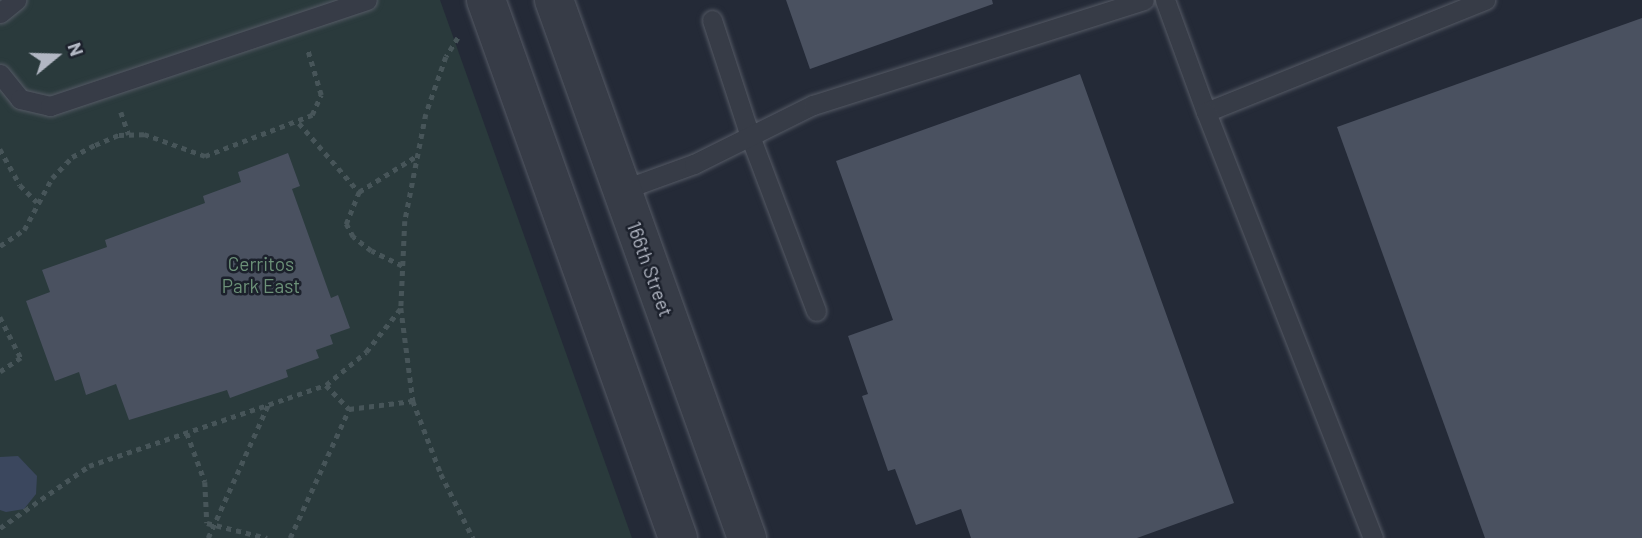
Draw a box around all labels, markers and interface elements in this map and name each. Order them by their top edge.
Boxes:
north arrow [21,21,91,91]
text: N [63,39,89,59]
street label: 166th Street [622,219,678,319]
park label: Cerritos Park East [222,253,300,297]

